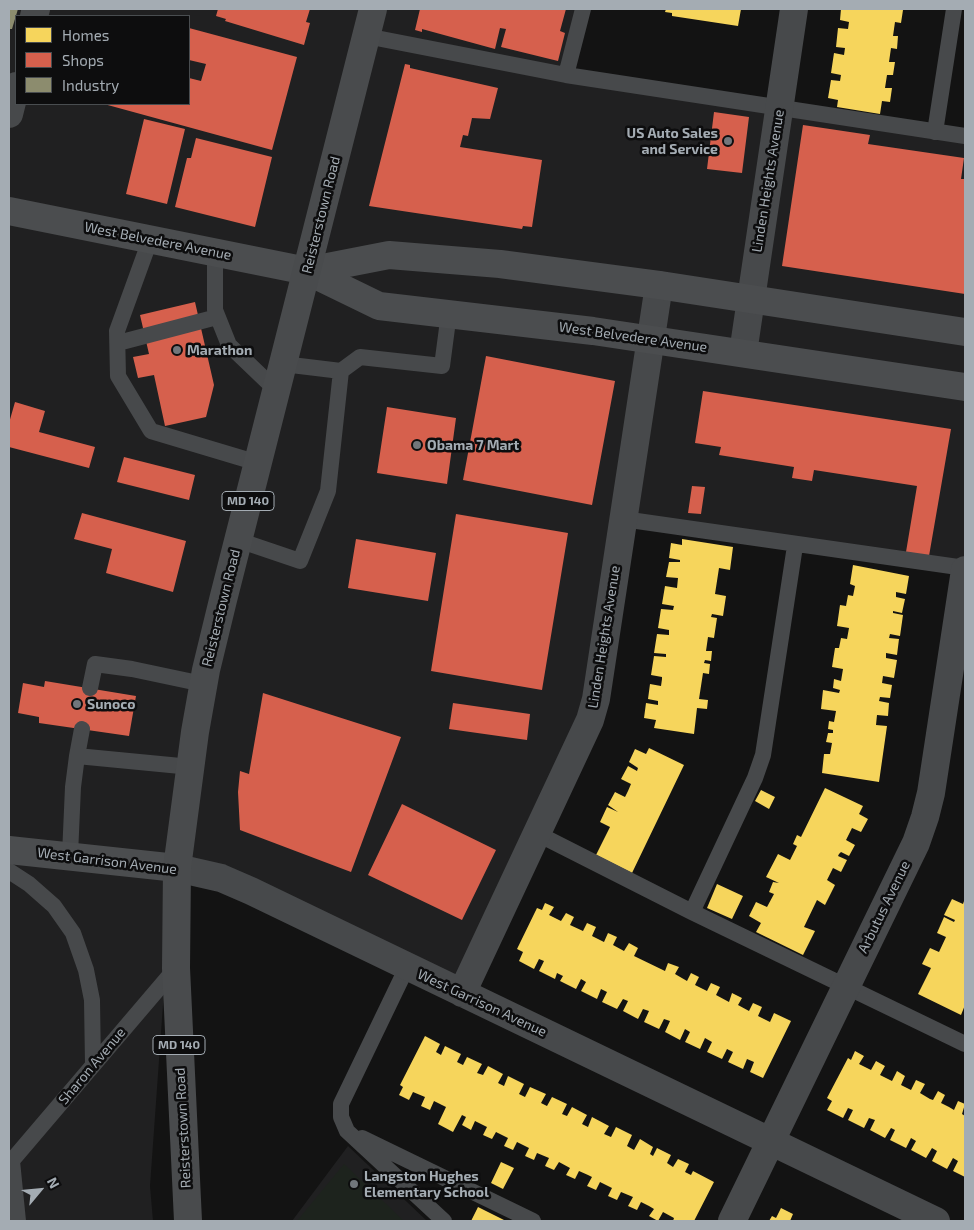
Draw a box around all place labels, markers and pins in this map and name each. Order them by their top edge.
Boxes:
place label: US Auto Sales and Service [627,125,718,158]
marker: US Auto Sales and Service [722,135,734,147]
place label: Marathon [187,342,253,358]
marker: Marathon [171,344,183,356]
place label: Obama 7 Mart [427,437,519,453]
marker: Obama 7 Mart [411,439,423,451]
place label: Sunoco [87,696,135,712]
marker: Sunoco [71,698,83,710]
place label: Langston Hughes Elementary School [364,1168,489,1200]
marker: Langston Hughes Elementary School [348,1178,360,1190]

